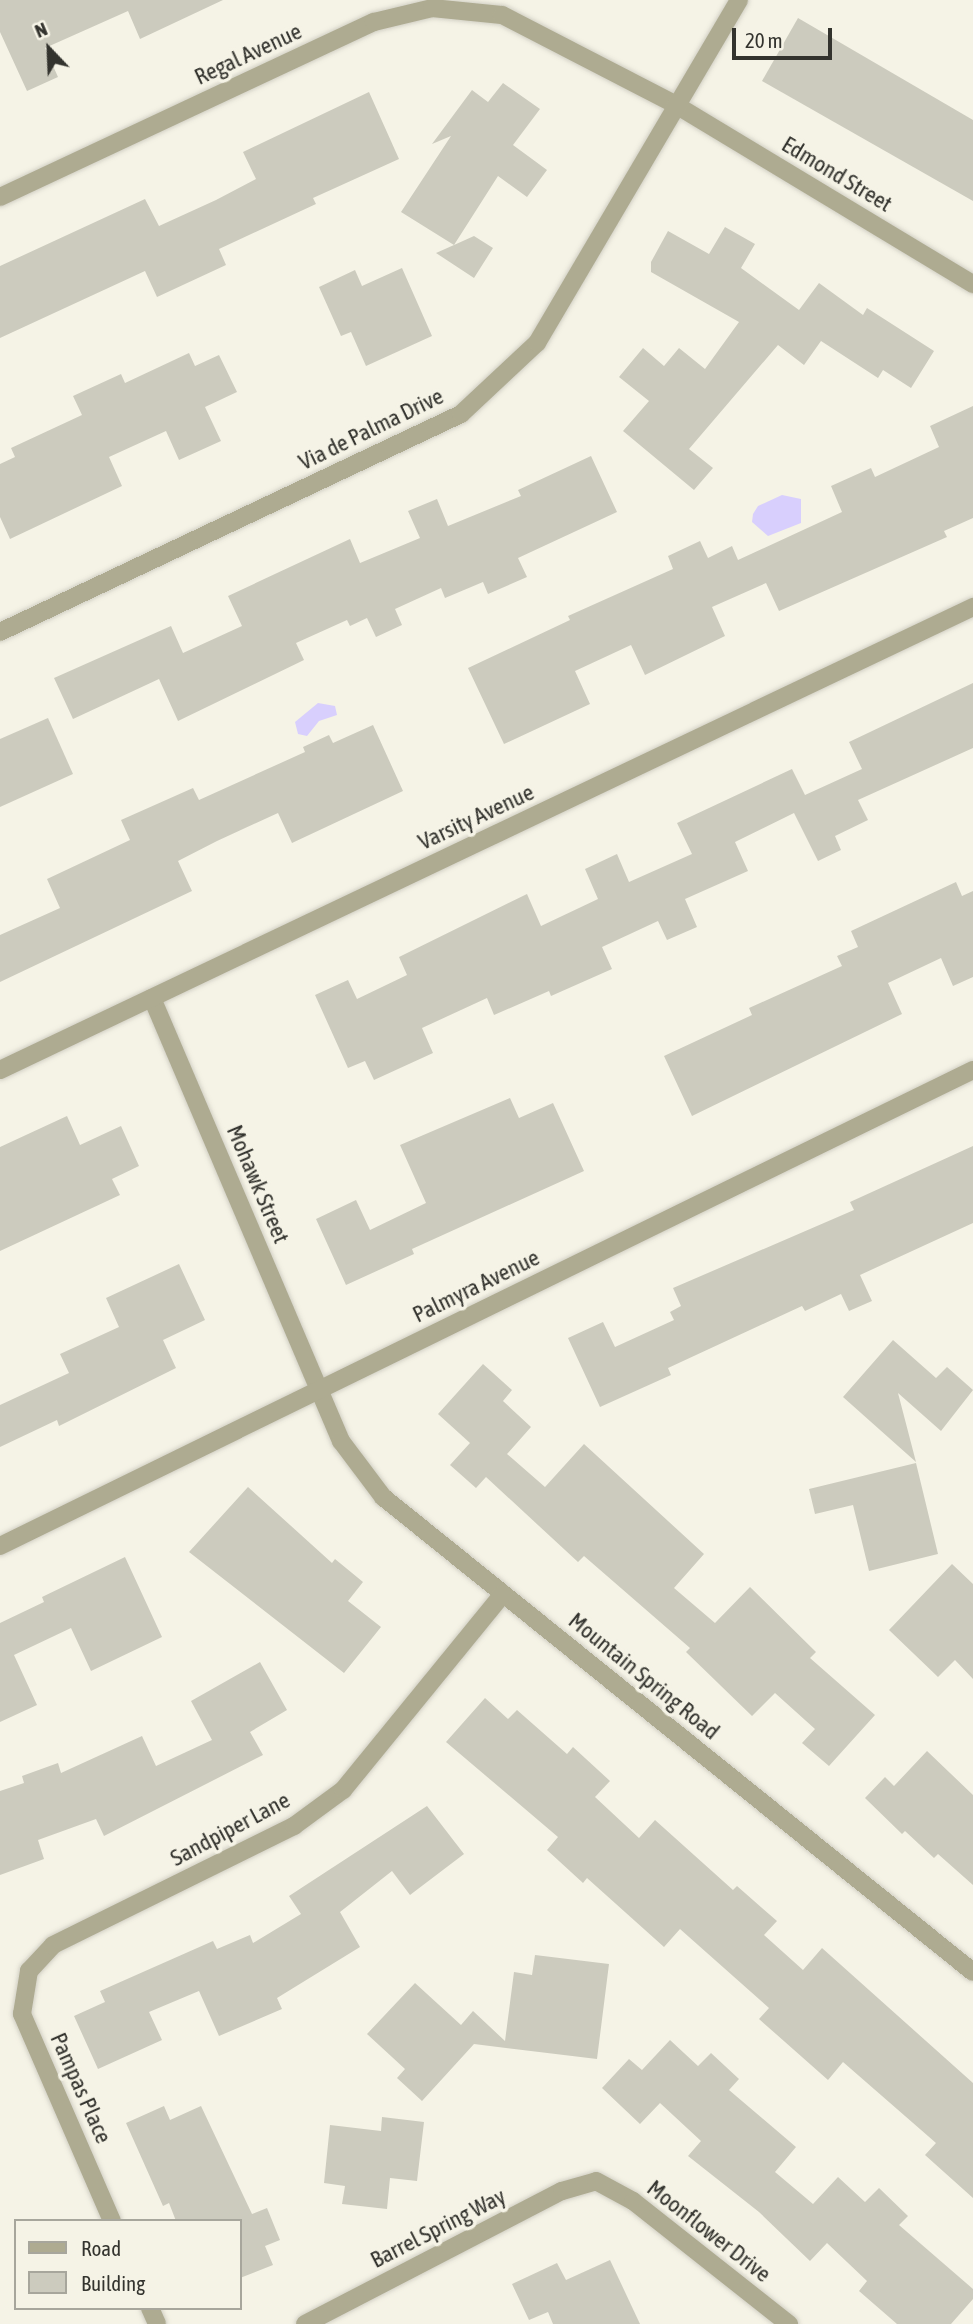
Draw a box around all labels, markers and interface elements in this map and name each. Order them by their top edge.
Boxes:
north arrow [14,14,84,84]
scale bar [735,14,835,58]
text: N [31,17,50,42]
street label: Regal Avenue [190,17,306,91]
text: 20 m [745,28,783,52]
street label: Edmond Street [777,130,897,218]
street label: Via de Palma Drive [294,382,448,476]
street label: Varsity Avenue [414,778,538,856]
street label: Mohawk Street [221,1121,295,1247]
street label: Palmyra Avenue [408,1243,544,1329]
street label: Mountain Spring Road [563,1607,725,1745]
street label: Sandpiper Lane [166,1786,294,1872]
street label: Pampas Place [44,2029,118,2147]
street label: Moonflower Drive [642,2174,776,2288]
street label: Barrel Spring Way [366,2182,510,2274]
legend [14,2219,242,2310]
text: Road [81,2236,121,2260]
text: Building [81,2271,145,2295]

